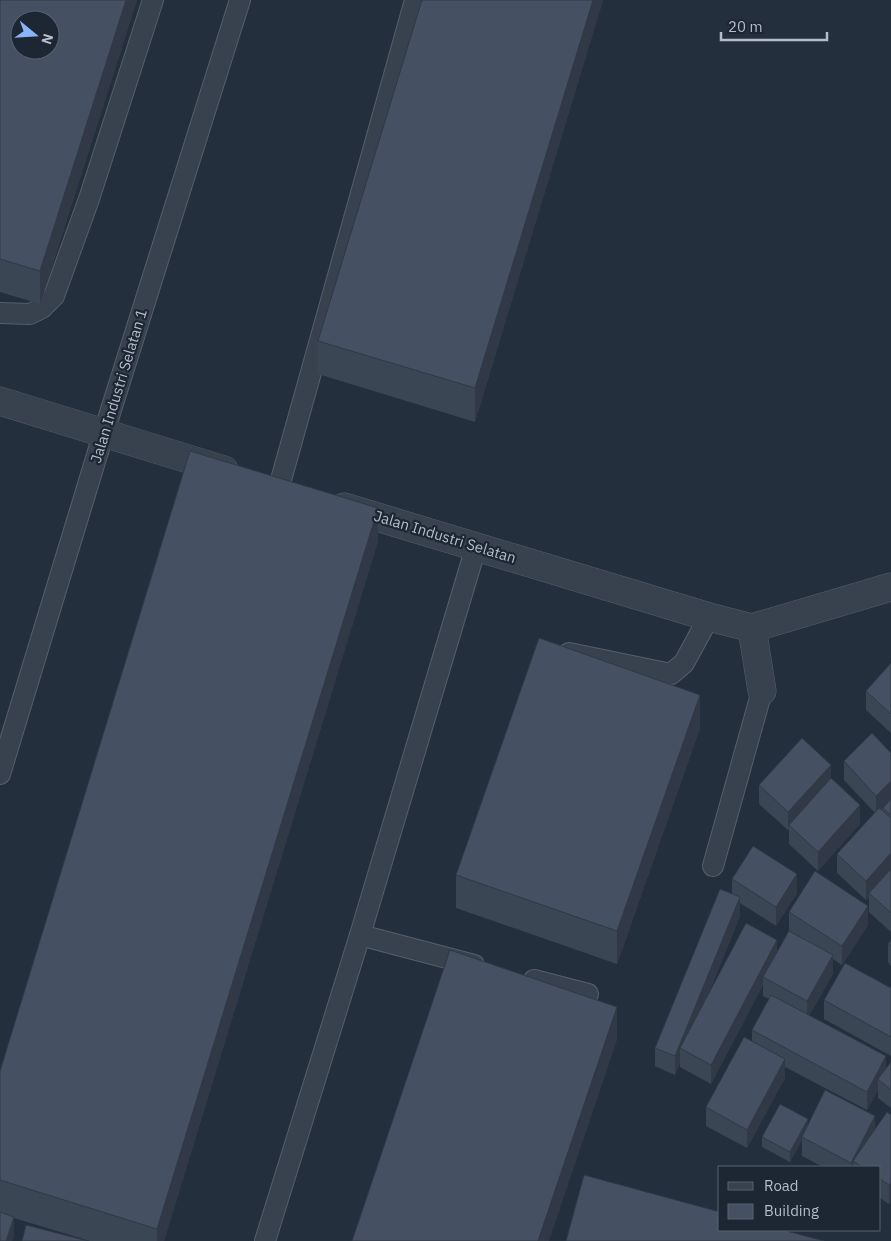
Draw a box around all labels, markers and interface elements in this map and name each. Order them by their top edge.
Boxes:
north arrow [10,10,60,60]
scale bar [721,10,827,42]
text: 20 m [728,17,763,36]
text: N [37,31,57,47]
street label: Jalan Industri Selatan 1 [86,306,151,465]
street label: Jalan Industri Selatan [372,506,519,567]
legend [718,1166,881,1231]
text: Road [764,1176,799,1195]
text: Building [764,1201,819,1220]

